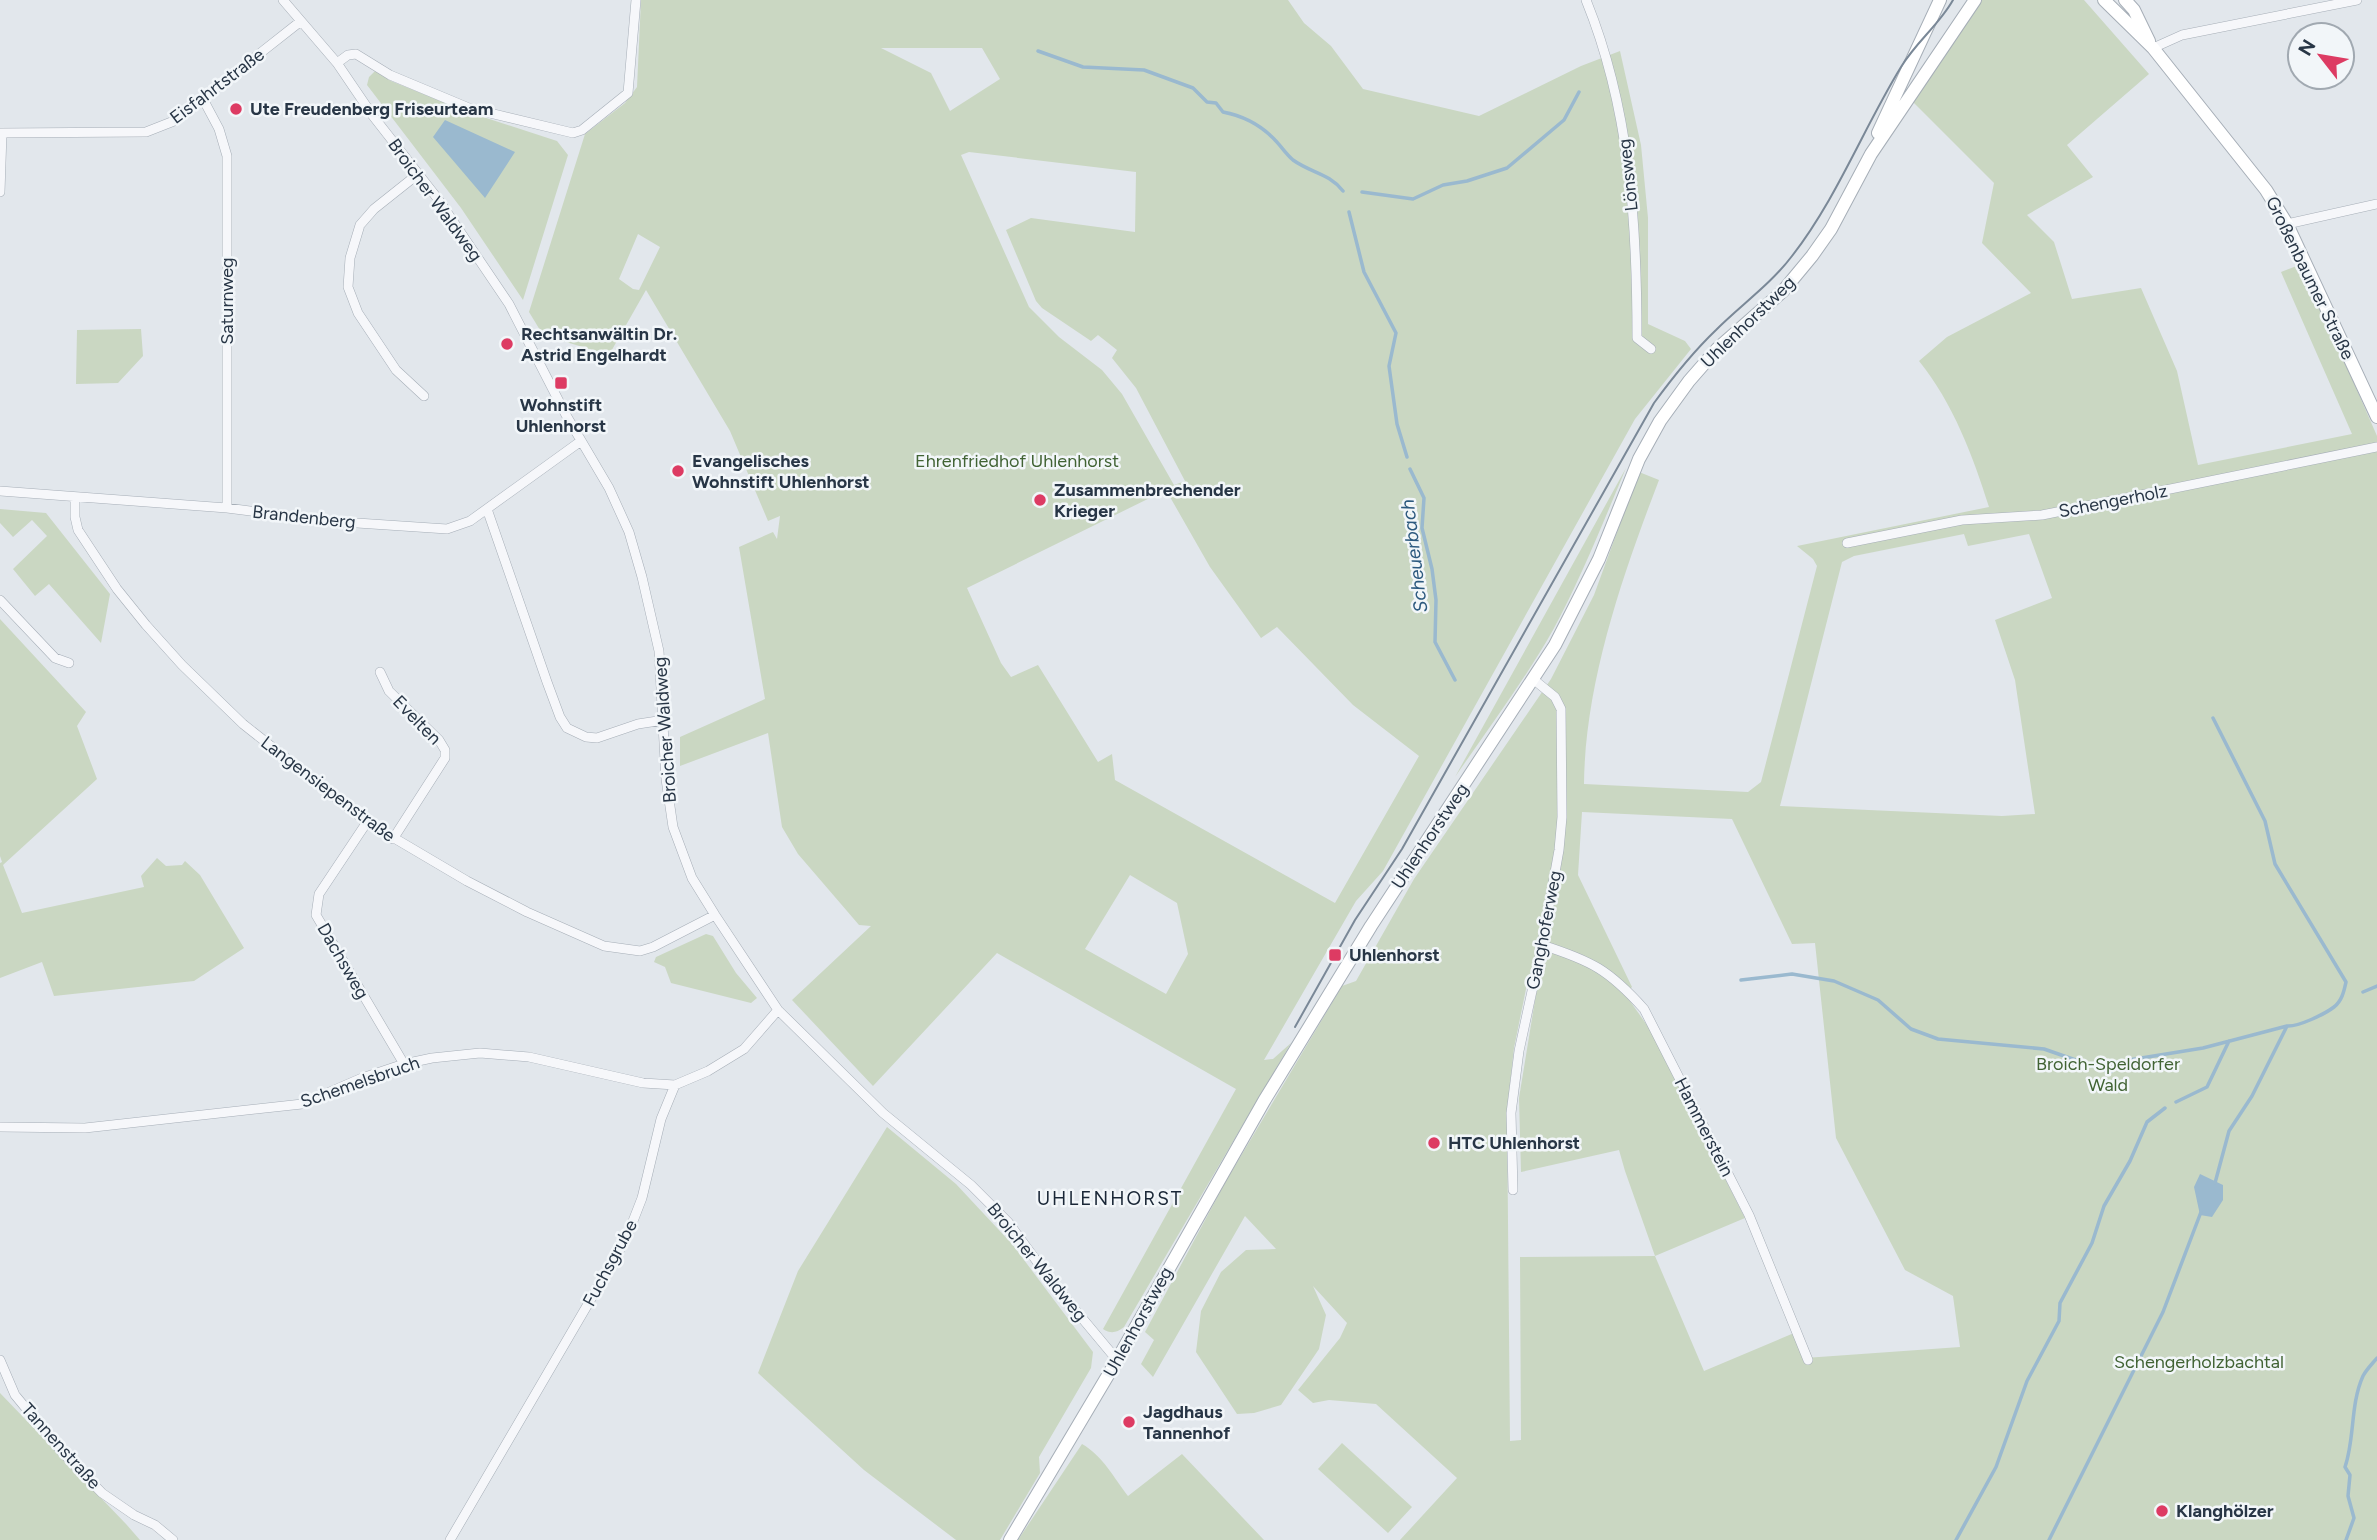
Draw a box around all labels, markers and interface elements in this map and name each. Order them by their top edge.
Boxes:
north arrow [2286,21,2356,91]
text: N [2293,35,2320,60]
street label: Eisfahrtstraße [166,43,269,129]
place label: Ute Freudenberg Friseurteam [250,98,493,120]
marker: Ute Freudenberg Friseurteam [228,101,244,117]
street label: Broicher Waldweg [383,134,487,266]
street label: Lönsweg [1613,138,1643,212]
street label: Großenbaumer Straße [2261,193,2359,363]
street label: Saturnweg [216,257,238,345]
street label: Uhlenhorstweg [1696,271,1800,373]
place label: Rechtsanwältin Dr. Astrid Engelhardt [521,323,677,366]
marker: Rechtsanwältin Dr. Astrid Engelhardt [499,336,515,352]
marker: Wohnstift Uhlenhorst [553,375,569,391]
place label: Wohnstift Uhlenhorst [516,394,606,437]
place label: Evangelisches Wohnstift Uhlenhorst [692,450,870,493]
park label: Ehrenfriedhof Uhlenhorst [915,450,1119,472]
marker: Evangelisches Wohnstift Uhlenhorst [670,463,686,479]
place label: Zusammenbrechender Krieger [1054,479,1241,522]
street label: Schengerholz [2057,480,2169,522]
marker: Zusammenbrechender Krieger [1032,492,1048,508]
water label: Scheuerbach [1396,498,1432,614]
street label: Brandenberg [251,501,357,533]
street label: Broicher Waldweg [649,656,681,804]
street label: Evelten [388,691,446,749]
street label: Langensiepenstraße [257,731,400,847]
street label: Uhlenhorstweg [1387,779,1473,893]
street label: Ganghoferweg [1522,869,1566,991]
street label: Dachsweg [312,919,374,1003]
place label: Uhlenhorst [1349,944,1440,966]
marker: Uhlenhorst [1327,947,1343,963]
street label: Schemelsbruch [298,1051,422,1113]
park label: Broich-Speldorfer Wald [2036,1053,2180,1096]
street label: Hammerstein [1670,1074,1738,1180]
place label: HTC Uhlenhorst [1448,1132,1580,1154]
marker: HTC Uhlenhorst [1426,1135,1442,1151]
district label: UHLENHORST [1037,1187,1183,1210]
street label: Broicher Waldweg [982,1198,1092,1326]
street label: Fuchsgrube [578,1216,642,1310]
street label: Uhlenhorstweg [1099,1263,1177,1381]
park label: Schengerholzbachtal [2114,1351,2284,1373]
street label: Tannenstraße [17,1398,106,1494]
place label: Jagdhaus Tannenhof [1143,1401,1231,1444]
marker: Jagdhaus Tannenhof [1121,1414,1137,1430]
place label: Klanghölzer [2176,1500,2274,1522]
marker: Klanghölzer [2154,1503,2170,1519]

